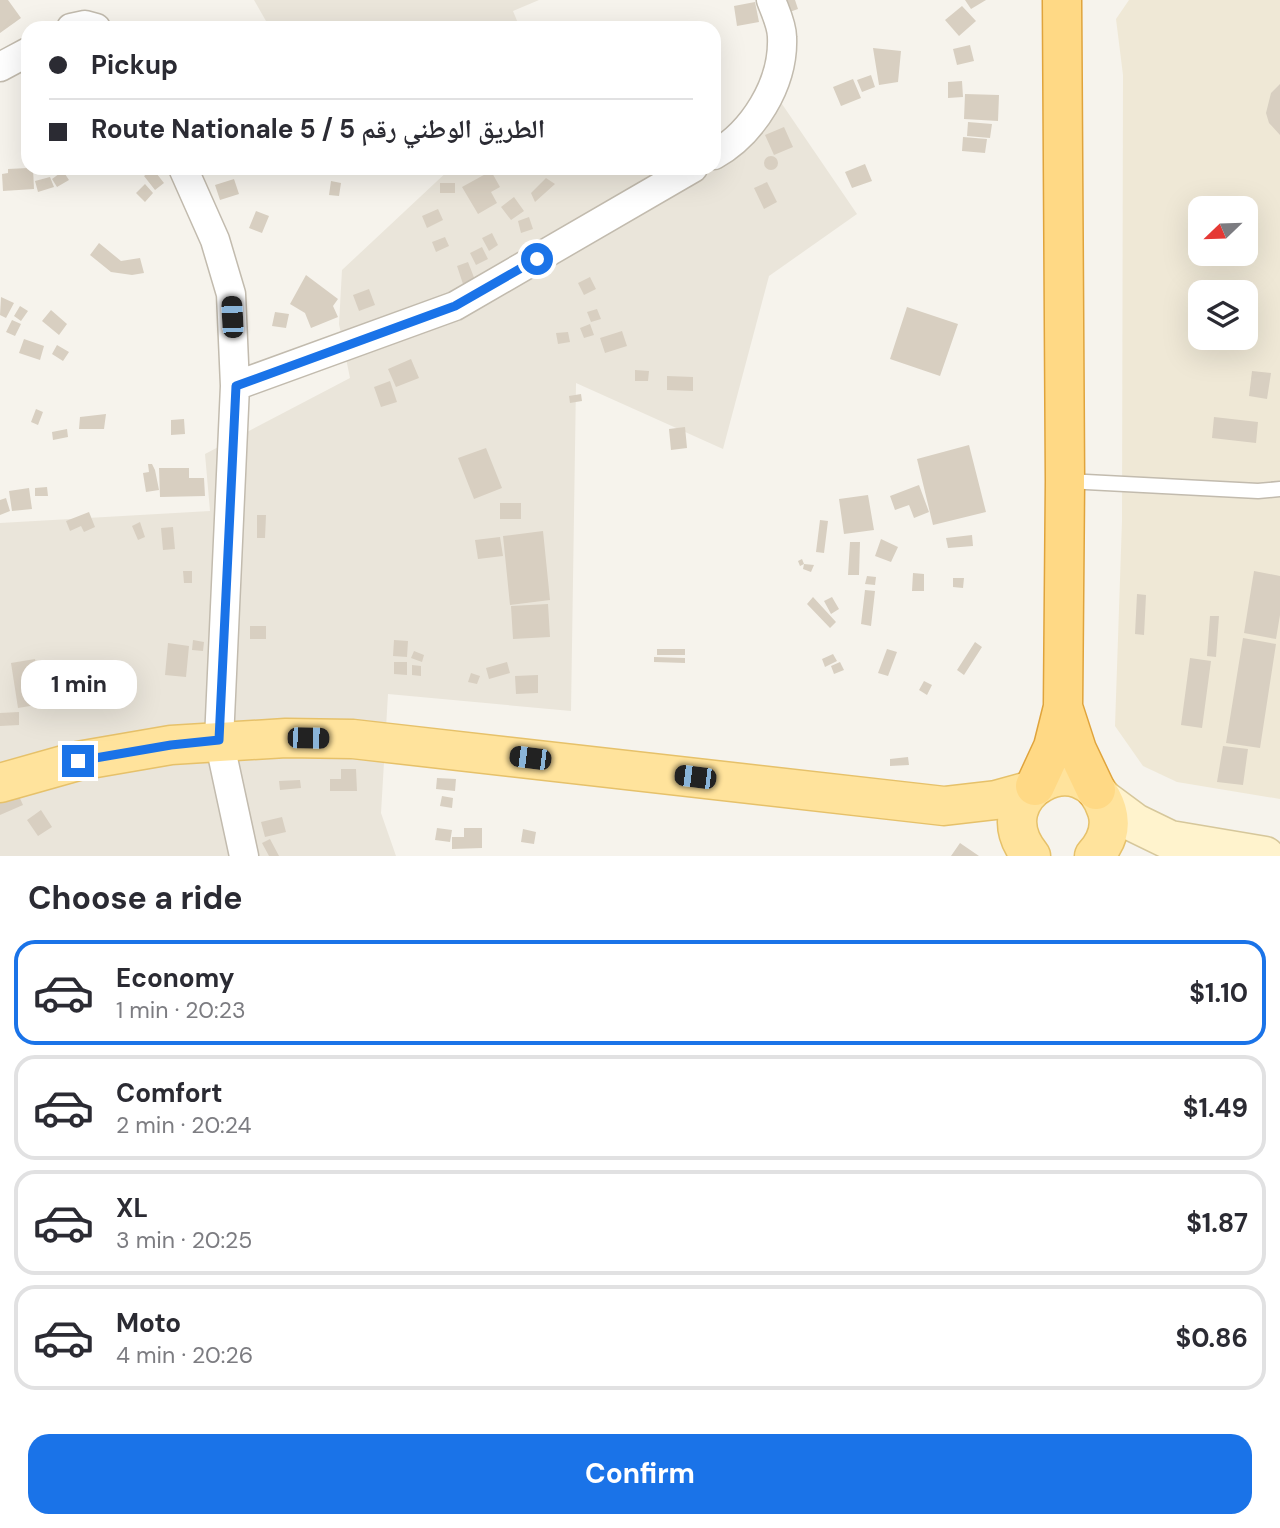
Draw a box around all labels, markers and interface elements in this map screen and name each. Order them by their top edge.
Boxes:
text: Pickup [91,48,178,82]
text: Route Nationale 5 / الطريق الوطني رقم 5 [91,112,545,146]
north arrow [1188,196,1258,266]
map controls [1188,196,1258,350]
route start [521,243,553,275]
button: layers [1188,280,1258,350]
car [221,295,244,339]
callout: 1 min [20,660,136,708]
text: 1 min [51,669,107,699]
car [287,727,330,749]
route end [62,745,94,777]
car [508,745,553,771]
car [673,764,718,790]
text: Choose a ride [28,877,243,919]
icon: car [32,961,95,1024]
text: Economy [116,961,234,995]
text: $1.10 [1189,976,1248,1010]
text: 1 min · 20:23 [116,995,246,1025]
icon: car [32,1076,95,1139]
text: Comfort [116,1076,222,1110]
text: $1.49 [1183,1091,1248,1125]
text: 2 min · 20:24 [116,1110,252,1140]
icon: car [32,1191,95,1254]
text: XL [116,1191,148,1225]
text: $1.87 [1186,1206,1248,1240]
text: 3 min · 20:25 [116,1225,252,1255]
icon: car [32,1306,95,1369]
text: Moto [116,1306,181,1340]
text: $0.86 [1176,1321,1248,1355]
text: 4 min · 20:26 [116,1340,253,1370]
button: Confirm [28,1434,1252,1514]

